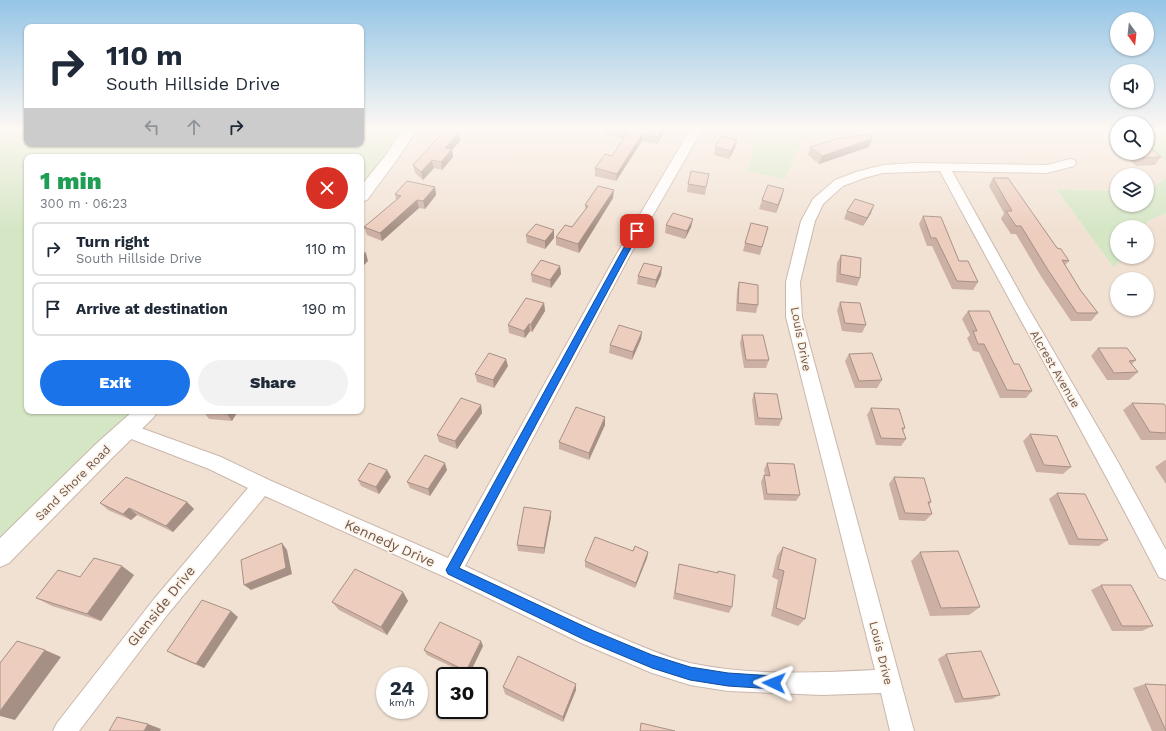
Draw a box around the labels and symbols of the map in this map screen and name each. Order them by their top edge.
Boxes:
north arrow [1110,12,1154,56]
pin [620,214,654,248]
street label: Louis Drive [788,306,814,372]
street label: Alcrest Avenue [1027,328,1083,410]
street label: Sand Shore Road [32,442,114,524]
street label: Kennedy Drive [342,516,438,570]
street label: Glenside Drive [124,563,198,649]
street label: Louis Drive [866,620,896,686]
position arrow [753,662,795,704]
speed limit sign: 30 [436,667,488,719]

